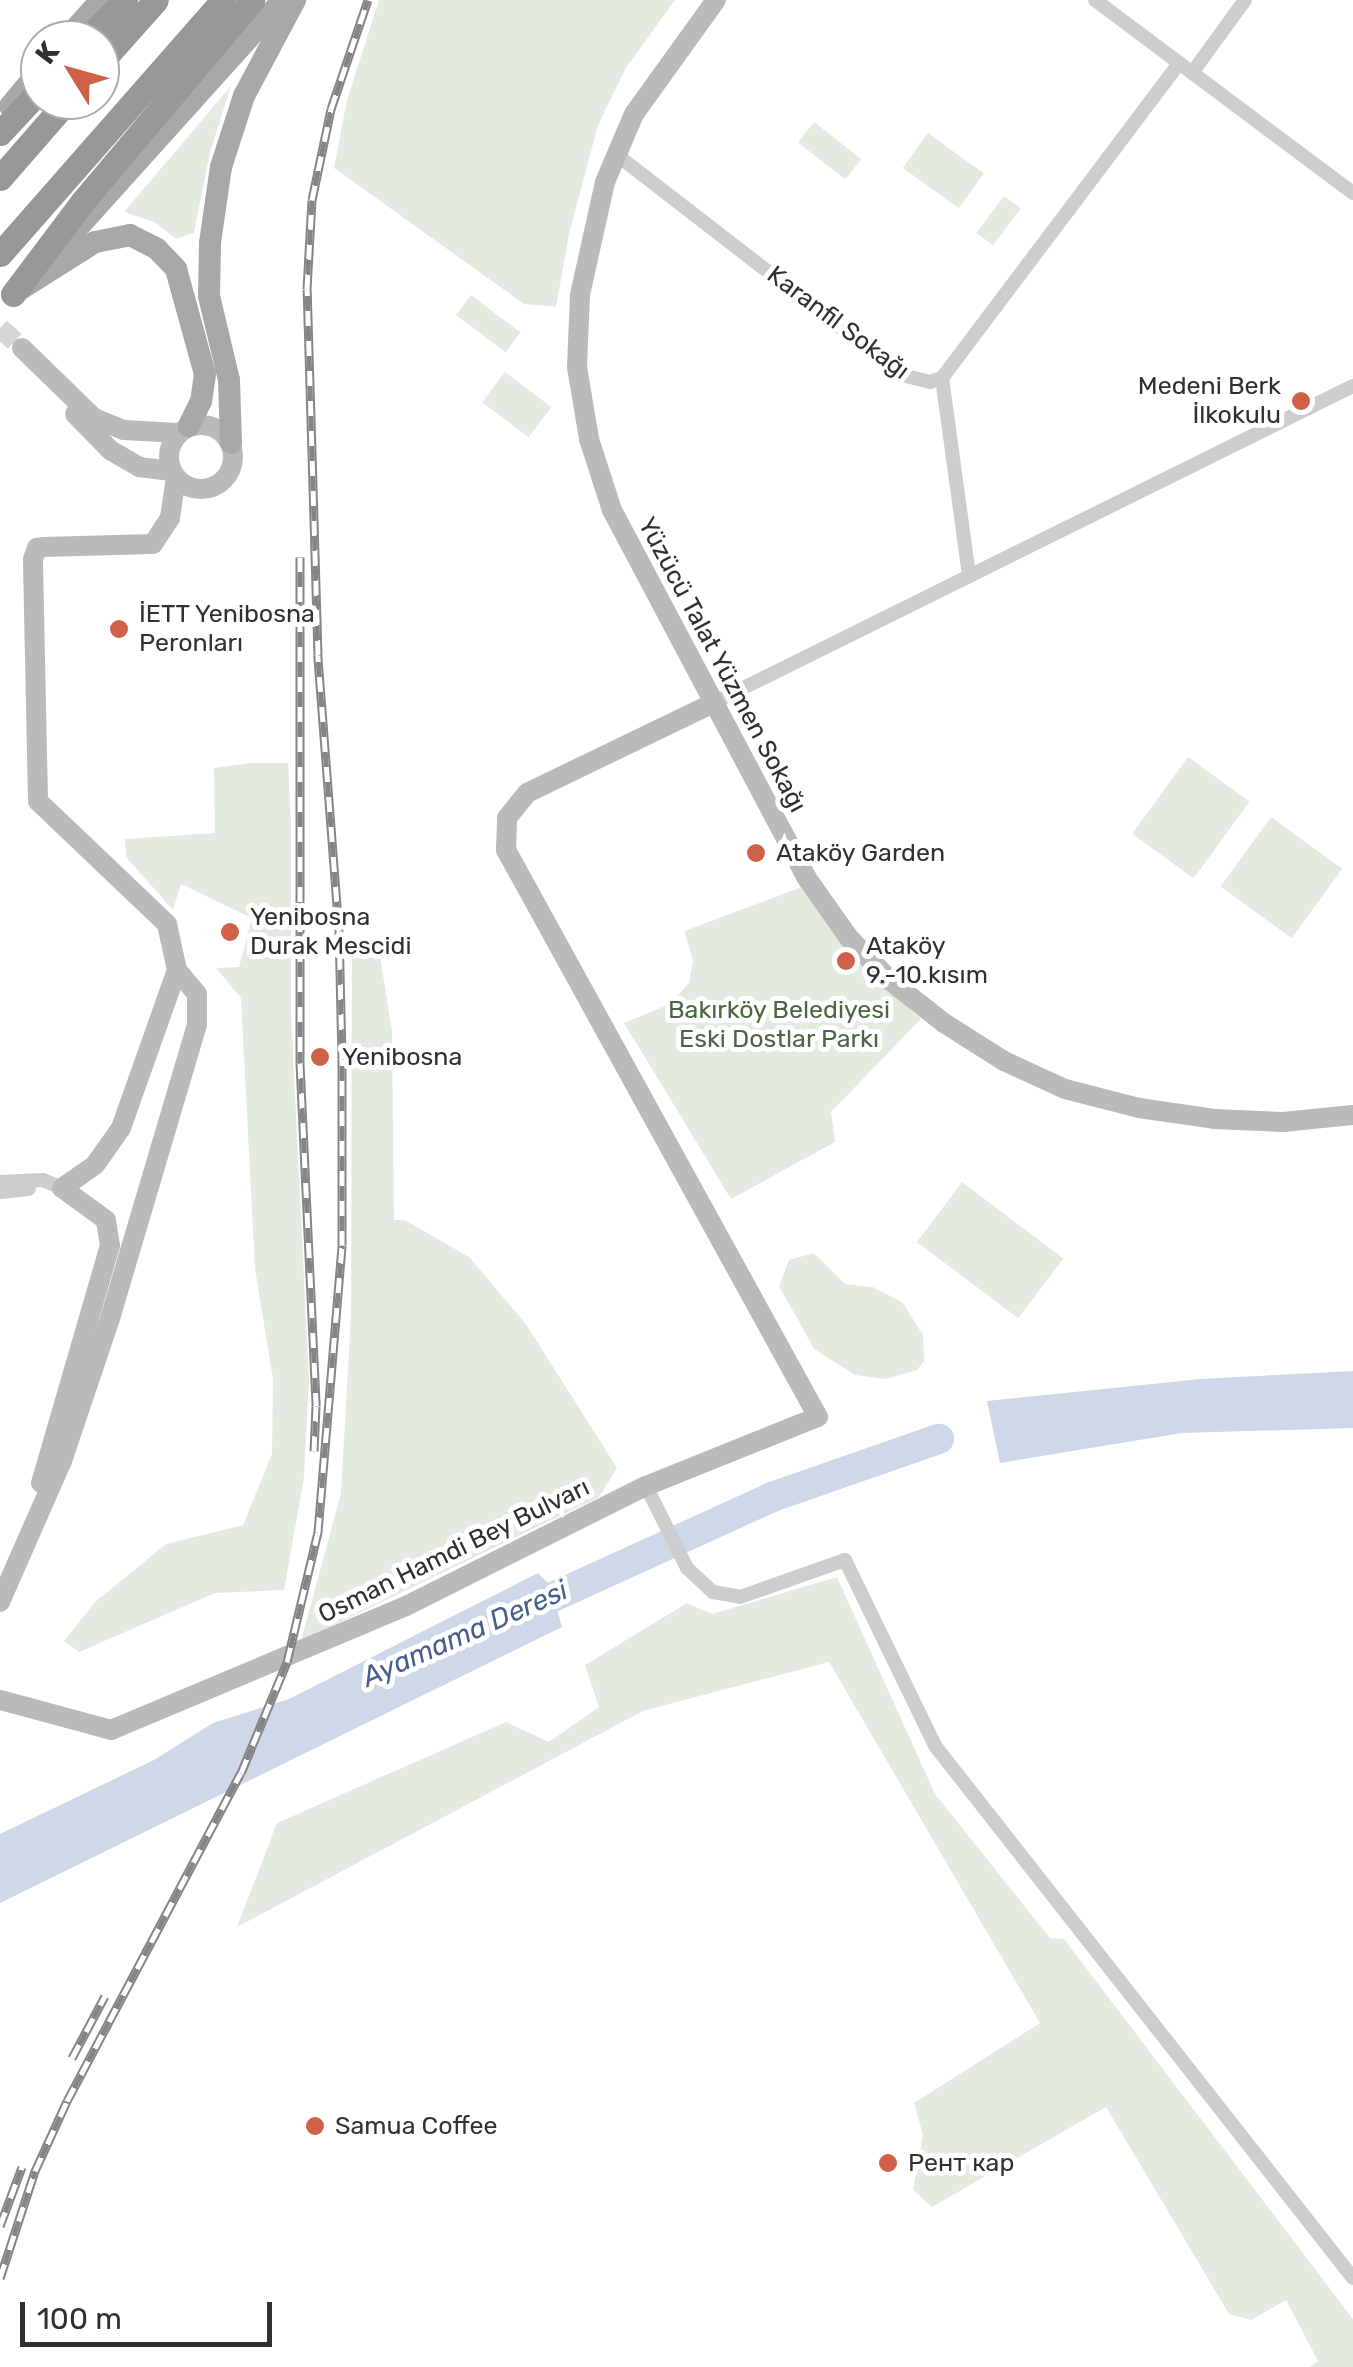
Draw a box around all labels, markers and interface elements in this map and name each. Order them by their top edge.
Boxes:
north arrow [20,20,120,120]
text: K [28,36,66,70]
street label: Karanfil Sokağı [761,260,915,386]
place label: Medeni Berk İlkokulu [1138,372,1281,431]
marker: Medeni Berk İlkokulu [1290,390,1312,412]
street label: Yüzücü Talat Yüzmen Sokağı [631,512,813,818]
place label: İETT Yenibosna Peronları [139,600,316,659]
marker: İETT Yenibosna Peronları [108,618,130,640]
place label: Ataköy Garden [776,838,946,868]
marker: Ataköy Garden [745,842,767,864]
place label: Yenibosna Durak Mescidi [250,903,412,962]
marker: Yenibosna Durak Mescidi [219,921,241,943]
place label: Ataköy 9.-10.kısım [866,932,988,991]
marker: Ataköy 9.-10.kısım [835,950,857,972]
park label: Bakırköy Belediyesi Eski Dostlar Parkı [668,996,890,1055]
place label: Yenibosna [342,1042,462,1072]
marker: Yenibosna [307,1044,333,1070]
street label: Osman Hamdi Bey Bulvarı [313,1472,595,1630]
water label: Ayamama Deresi [357,1574,573,1694]
place label: Samua Coffee [335,2111,497,2141]
marker: Samua Coffee [304,2115,326,2137]
place label: Рент кар [908,2148,1014,2178]
marker: Рент кар [877,2152,899,2174]
scale bar [25,2282,278,2344]
text: 100 m [37,2301,122,2337]

